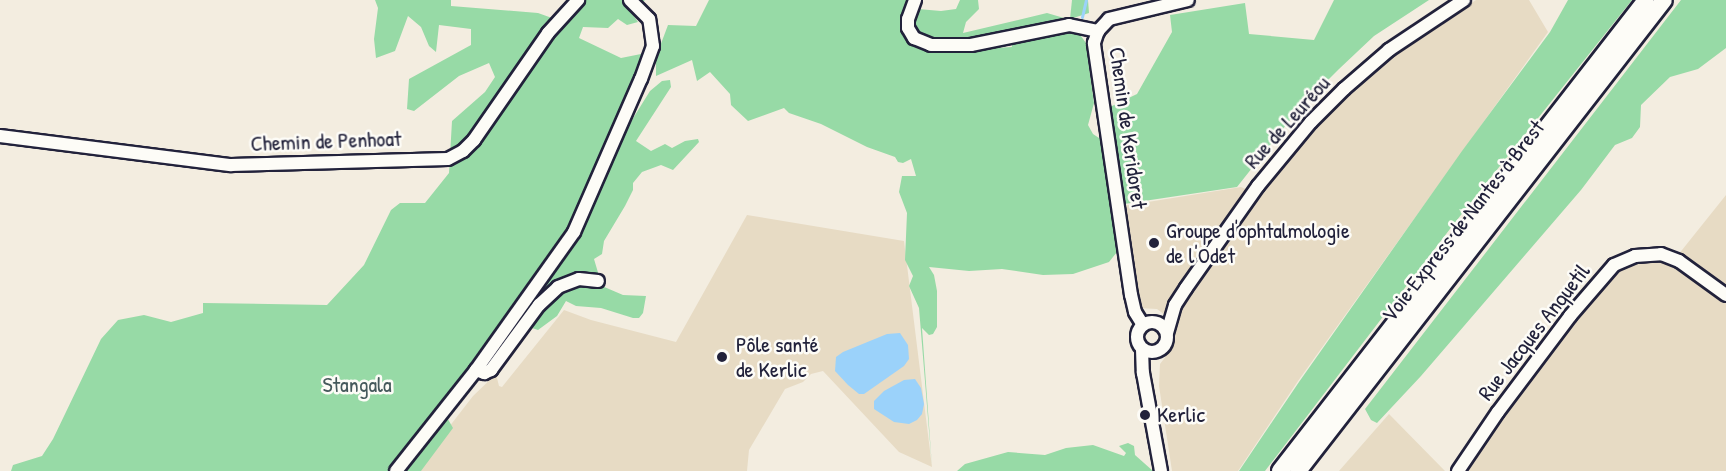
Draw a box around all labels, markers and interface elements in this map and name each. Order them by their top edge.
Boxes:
street label: Chemin de Keridoret [1104,45,1152,211]
street label: Rue de Leuréou [1239,70,1335,174]
street label: Voie Express de Nantes à Brest [1376,115,1550,327]
street label: Chemin de Penhoat [250,125,402,157]
place label: Groupe d'ophtalmologie de l'Odet [1166,217,1350,268]
marker: Groupe d'ophtalmologie de l'Odet [1147,236,1161,250]
street label: Rue Jacques Anquetil [1473,258,1595,406]
place label: Pôle santé de Kerlic [736,331,818,382]
marker: Pôle santé de Kerlic [713,348,731,366]
park label: Stangala [322,372,392,398]
place label: Kerlic [1157,402,1205,428]
marker: Kerlic [1138,408,1152,422]

